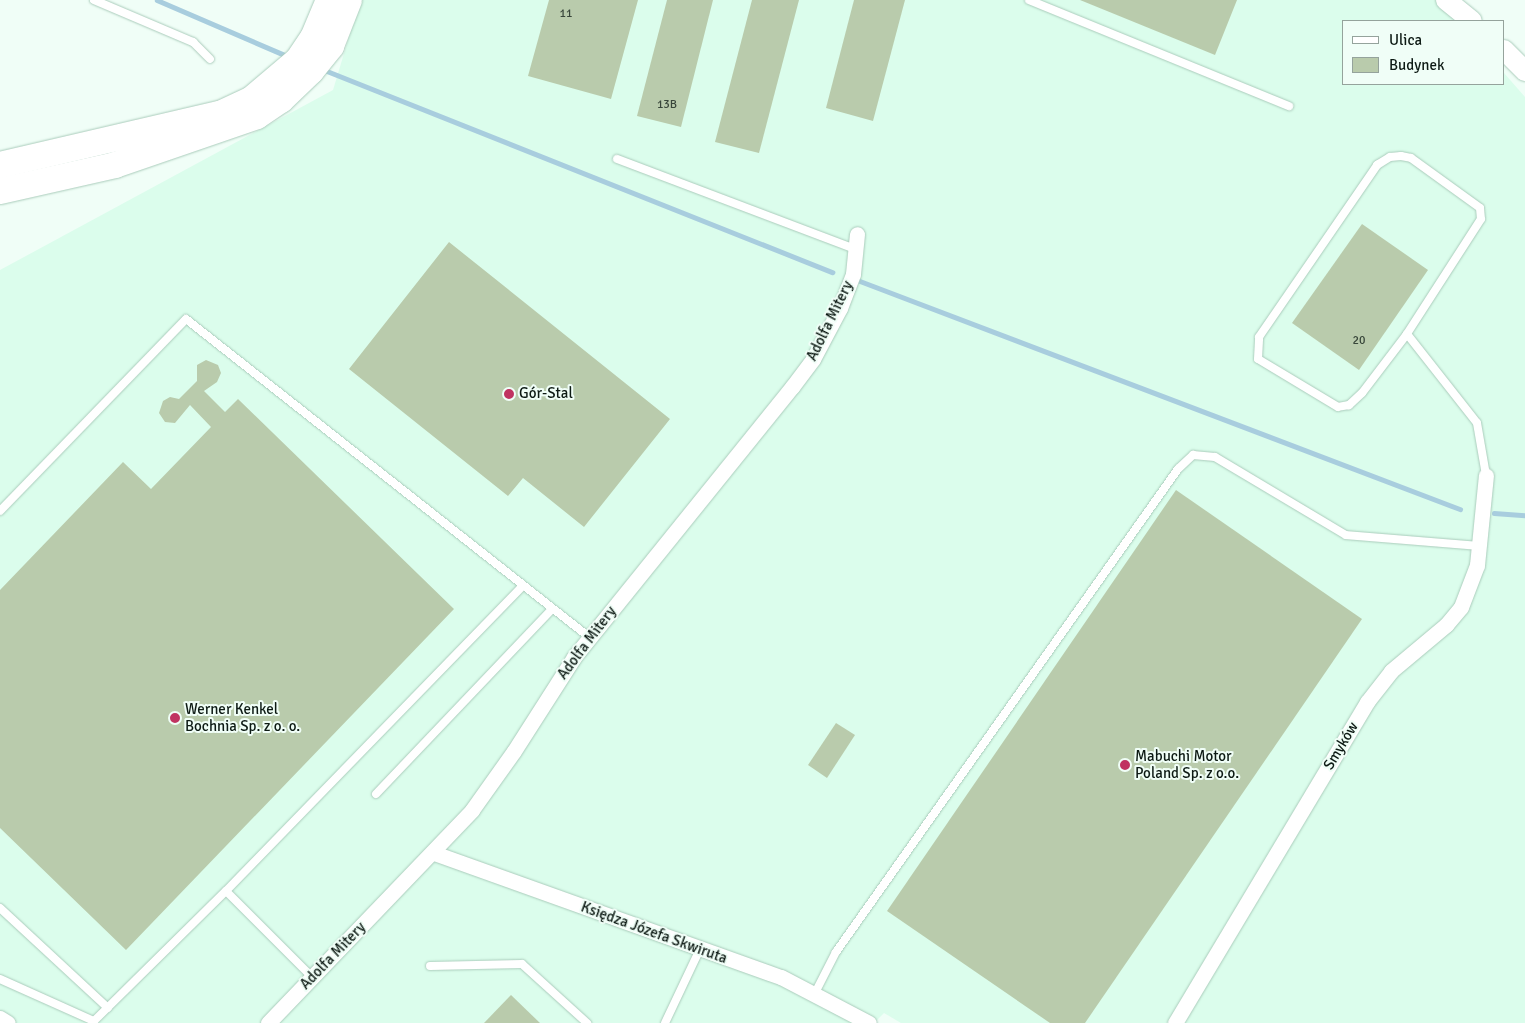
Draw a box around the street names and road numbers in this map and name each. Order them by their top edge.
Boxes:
street label: Adolfa Mitery [803,278,857,364]
street label: Adolfa Mitery [554,603,620,683]
street label: Smyków [1320,719,1362,773]
street label: Księdza Józefa Skwiruta [578,898,730,968]
street label: Adolfa Mitery [296,919,370,993]

